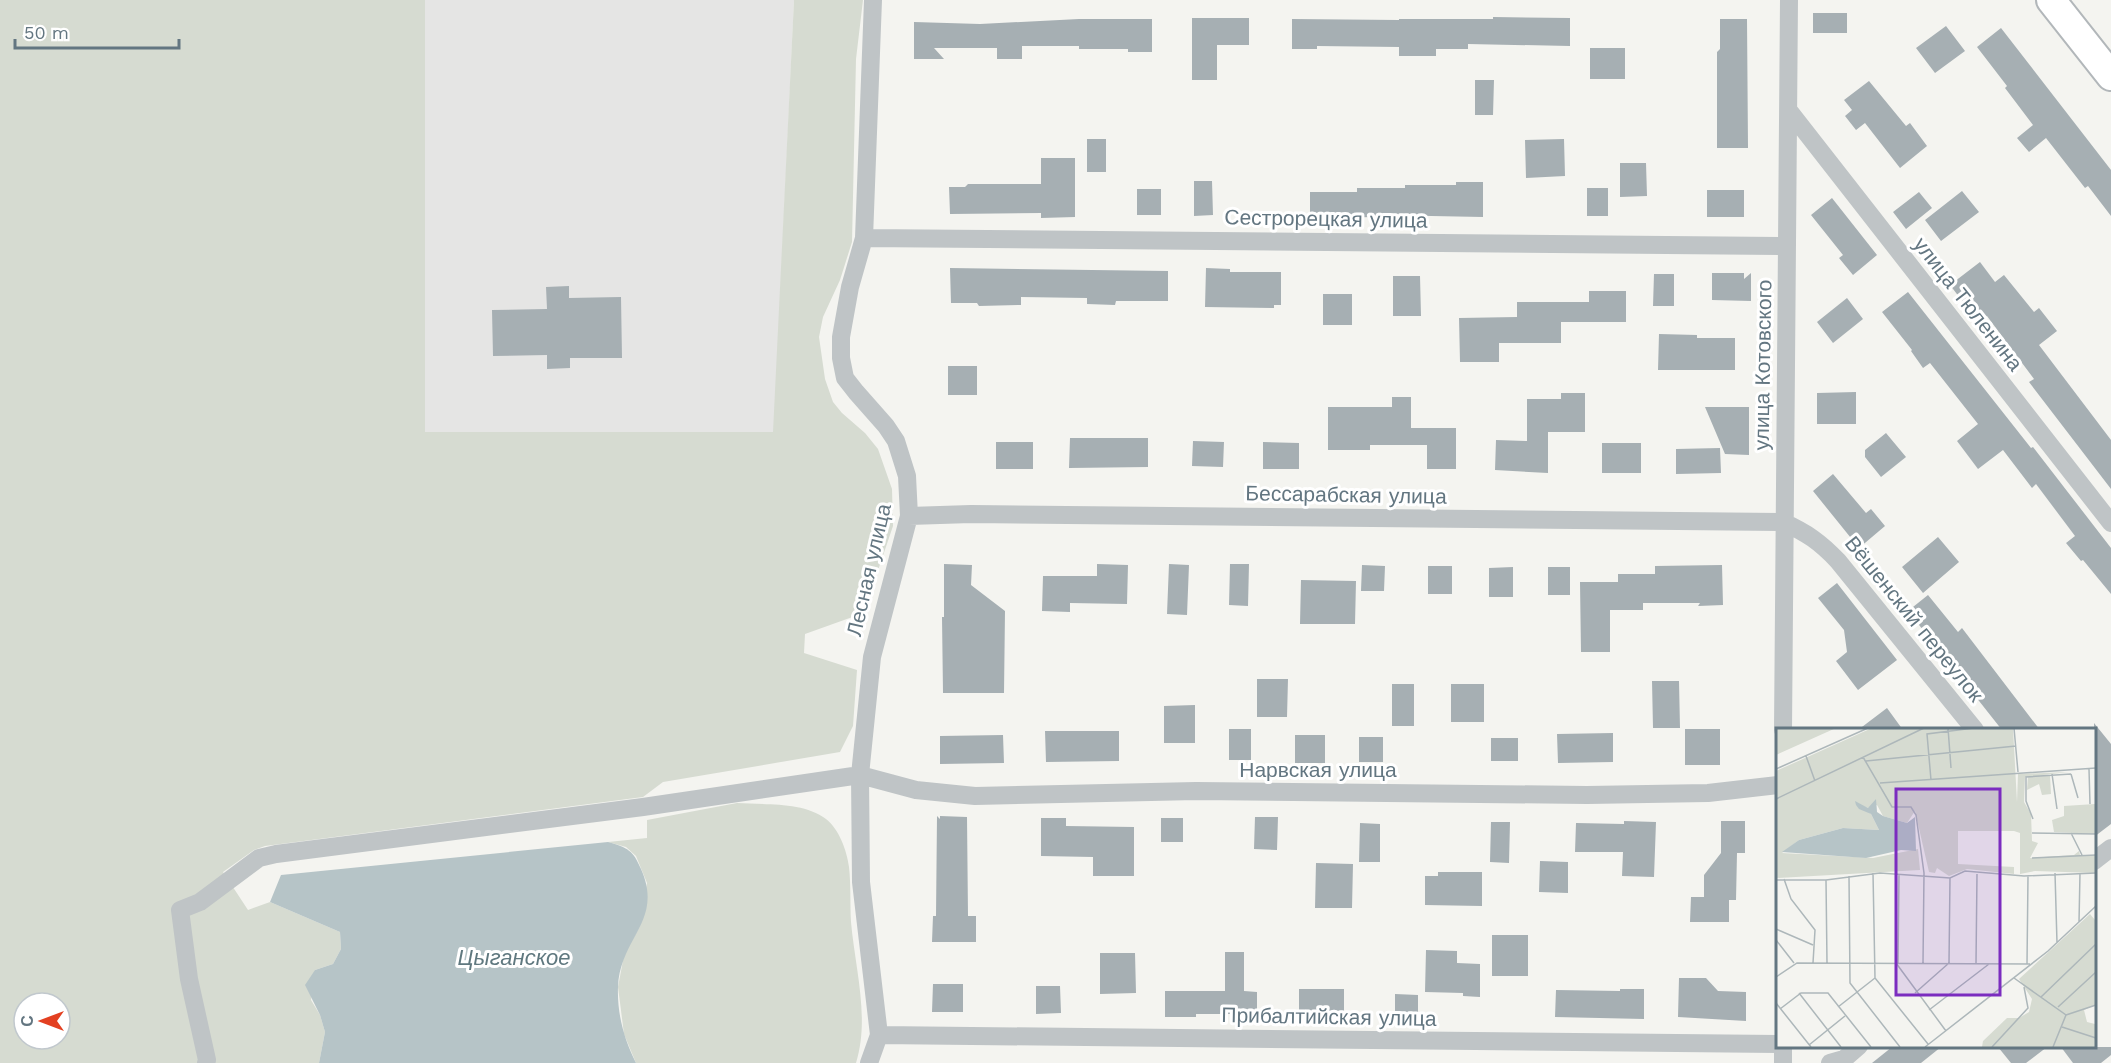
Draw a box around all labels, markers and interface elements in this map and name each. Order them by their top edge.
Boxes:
scale bar [15,12,178,50]
text: 50 m [24,22,69,43]
street label: Сестрорецкая улица [1224,204,1428,233]
street label: улица Тюленина [1908,232,2028,376]
street label: улица Котовского [1749,279,1776,451]
street label: Бессарабская улица [1245,480,1447,509]
street label: Лесная улица [841,501,896,639]
street label: Вёшенский переулок [1840,531,1989,707]
inset map [1776,728,2096,1048]
street label: Нарвская улица [1239,757,1397,782]
water label: Цыганское [458,945,571,970]
north arrow [12,991,72,1051]
street label: Прибалтийская улица [1221,1002,1437,1031]
text: С [18,1015,37,1027]

